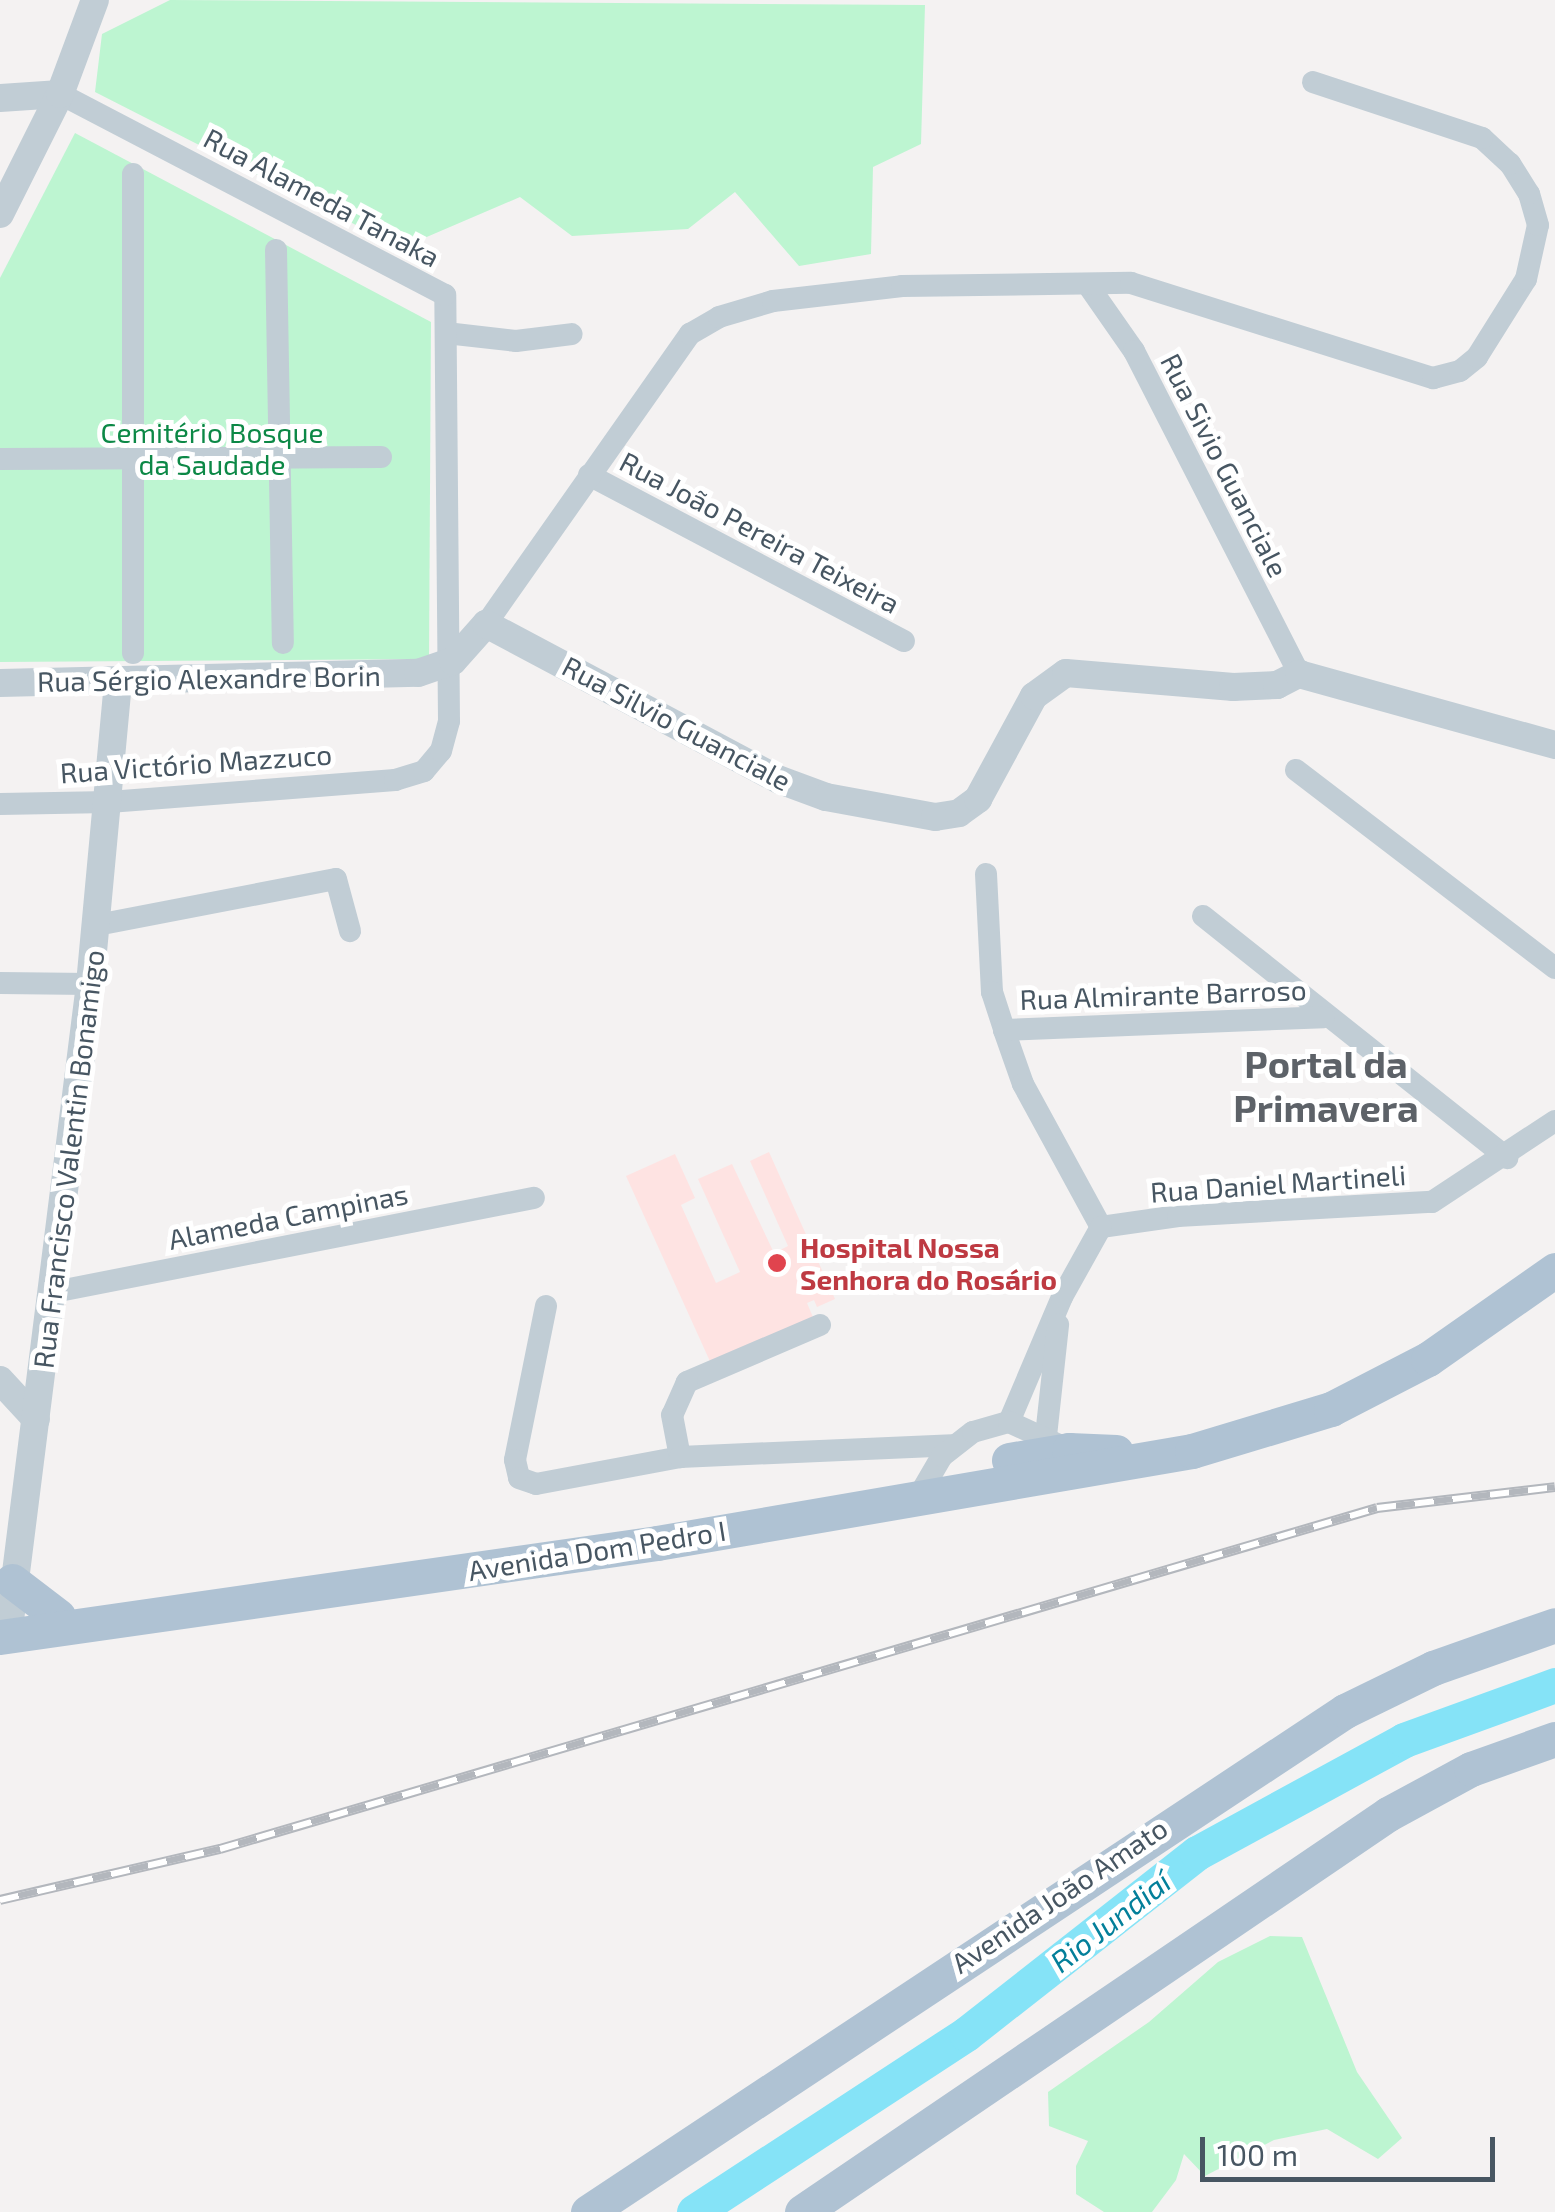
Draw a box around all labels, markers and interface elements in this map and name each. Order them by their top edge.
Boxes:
street label: Rua Alameda Tanaka [198,120,446,274]
street label: Rua Sivio Guanciale [1154,348,1296,582]
park label: Cemitério Bosque da Saudade [101,415,323,481]
street label: Rua João Pereira Teixeira [614,444,906,620]
street label: Rua Silvio Guanciale [557,649,797,797]
street label: Rua Sérgio Alexandre Borin [36,658,382,698]
street label: Rua Victório Mazzuco [59,737,333,789]
street label: Rua Francisco Valentin Bonamigo [26,948,110,1370]
street label: Rua Almirante Barroso [1019,972,1307,1016]
district label: Portal da Primavera [1233,1041,1419,1130]
street label: Rua Daniel Martineli [1149,1157,1407,1209]
street label: Alameda Campinas [165,1176,411,1256]
place label: Hospital Nossa Senhora do Rosário [800,1230,1057,1296]
marker: Hospital Nossa Senhora do Rosário [764,1250,790,1276]
street label: Avenida Dom Pedro I [466,1513,728,1587]
street label: Avenida João Amato [944,1810,1174,1980]
water label: Rio Jundiaí [1043,1863,1177,1979]
scale bar [1205,2117,1500,2179]
text: 100 m [1217,2136,1298,2172]

